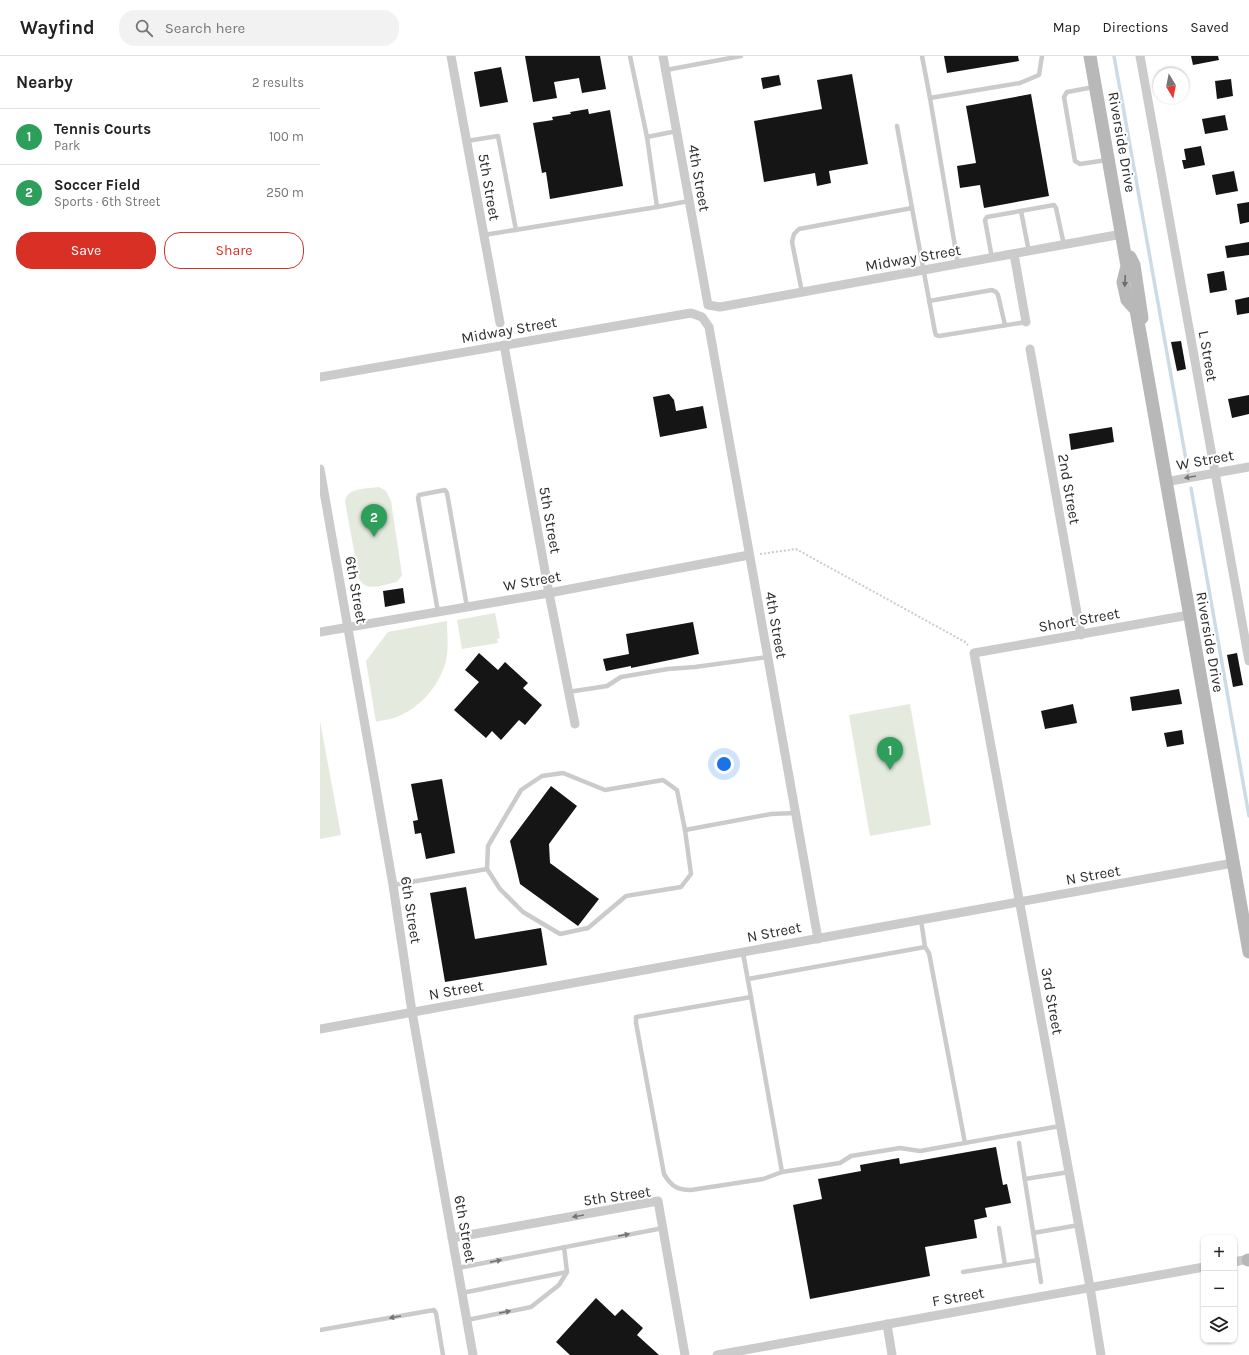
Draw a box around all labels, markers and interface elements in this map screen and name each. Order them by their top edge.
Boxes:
search box [119,10,399,46]
text: Wayfind [20,17,95,39]
icon: search [133,17,155,39]
text: Search here [165,19,245,37]
text: Map [1053,19,1081,36]
text: Directions [1103,19,1168,36]
text: Saved [1190,19,1229,36]
north arrow [1153,68,1189,104]
text: Nearby [16,72,73,92]
text: 2 results [252,75,304,90]
street label: Riverside Drive [1104,90,1140,194]
text: Tennis Courts [54,120,151,138]
text: 1 [27,129,31,144]
text: 100 m [269,129,304,144]
text: Park [54,138,80,153]
street label: 4th Street [684,143,714,213]
street label: 5th Street [474,152,504,222]
text: Soccer Field [54,176,140,194]
text: 2 [25,185,33,200]
text: 250 m [266,185,304,200]
text: Sports · 6th Street [54,194,160,209]
button: Save [16,232,156,269]
button: Share [164,232,304,269]
street label: Midway Street [864,241,963,275]
one-way arrow [1121,275,1128,287]
street label: Midway Street [460,313,559,347]
street label: L Street [1195,329,1221,383]
street label: W Street [1175,446,1236,474]
street label: 2nd Street [1054,452,1084,526]
one-way arrow [1184,475,1196,481]
street label: 5th Street [535,485,565,555]
pin: 2 [361,504,387,537]
street label: 6th Street [341,555,371,625]
street label: W Street [502,567,563,595]
street label: 4th Street [761,590,791,660]
street label: Riverside Drive [1192,590,1228,694]
street label: Short Street [1037,604,1121,636]
pin: 1 [877,737,903,770]
your location [714,754,734,774]
street label: N Street [1064,861,1122,889]
street label: 6th Street [397,875,425,945]
street label: N Street [745,918,803,946]
street label: 3rd Street [1037,966,1067,1036]
street label: N Street [427,976,485,1004]
street label: 5th Street [582,1182,652,1210]
street label: 6th Street [450,1194,480,1264]
one-way arrow [571,1213,584,1219]
one-way arrow [618,1232,630,1238]
map controls [1201,1235,1237,1343]
button: + [1201,1235,1237,1271]
one-way arrow [490,1257,502,1263]
button: − [1201,1271,1237,1307]
street label: F Street [931,1284,986,1310]
button: layers [1201,1307,1237,1343]
one-way arrow [499,1309,511,1315]
one-way arrow [389,1314,401,1320]

